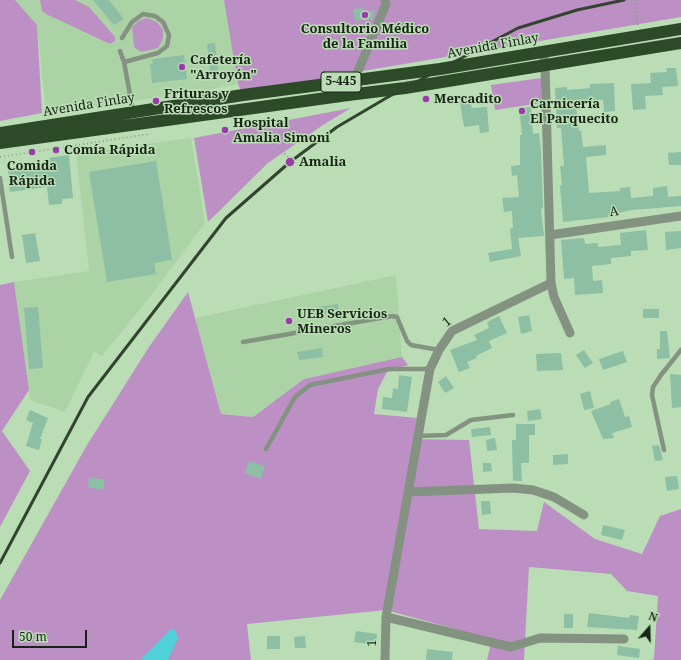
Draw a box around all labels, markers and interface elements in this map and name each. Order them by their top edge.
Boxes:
marker: Consultorio Médico de la Familia [360,10,370,20]
place label: Consultorio Médico de la Familia [301,21,429,52]
street label: Avenida Finlay [446,30,540,62]
place label: Cafetería "Arroyón" [190,52,257,83]
marker: Cafetería "Arroyón" [177,62,187,72]
road number: 5-445 [321,72,361,92]
place label: Frituras y Refrescos [164,86,229,117]
street label: Avenida Finlay [42,90,136,120]
place label: Mercadito [434,91,502,107]
marker: Mercadito [421,94,431,104]
marker: Frituras y Refrescos [151,96,161,106]
place label: Carnicería El Parquecito [530,96,619,127]
marker: Carnicería El Parquecito [517,106,527,116]
place label: Hospital Amalia Simoni [233,115,330,146]
marker: Hospital Amalia Simoni [220,125,230,135]
place label: Comía Rápida [64,142,156,158]
marker: Comía Rápida [51,145,61,155]
marker: Comida Rápida [27,147,37,157]
place label: Amalia [299,154,346,170]
marker: Amalia [284,156,296,168]
place label: Comida Rápida [7,158,57,189]
street label: A [608,204,620,220]
place label: UEB Servicios Mineros [297,306,387,337]
street label: 1 [439,314,455,330]
marker: UEB Servicios Mineros [284,316,294,326]
north arrow [629,608,669,648]
text: N [647,608,660,625]
scale bar [14,622,89,648]
text: 50 m [19,628,47,645]
street label: 1 [364,639,380,647]

